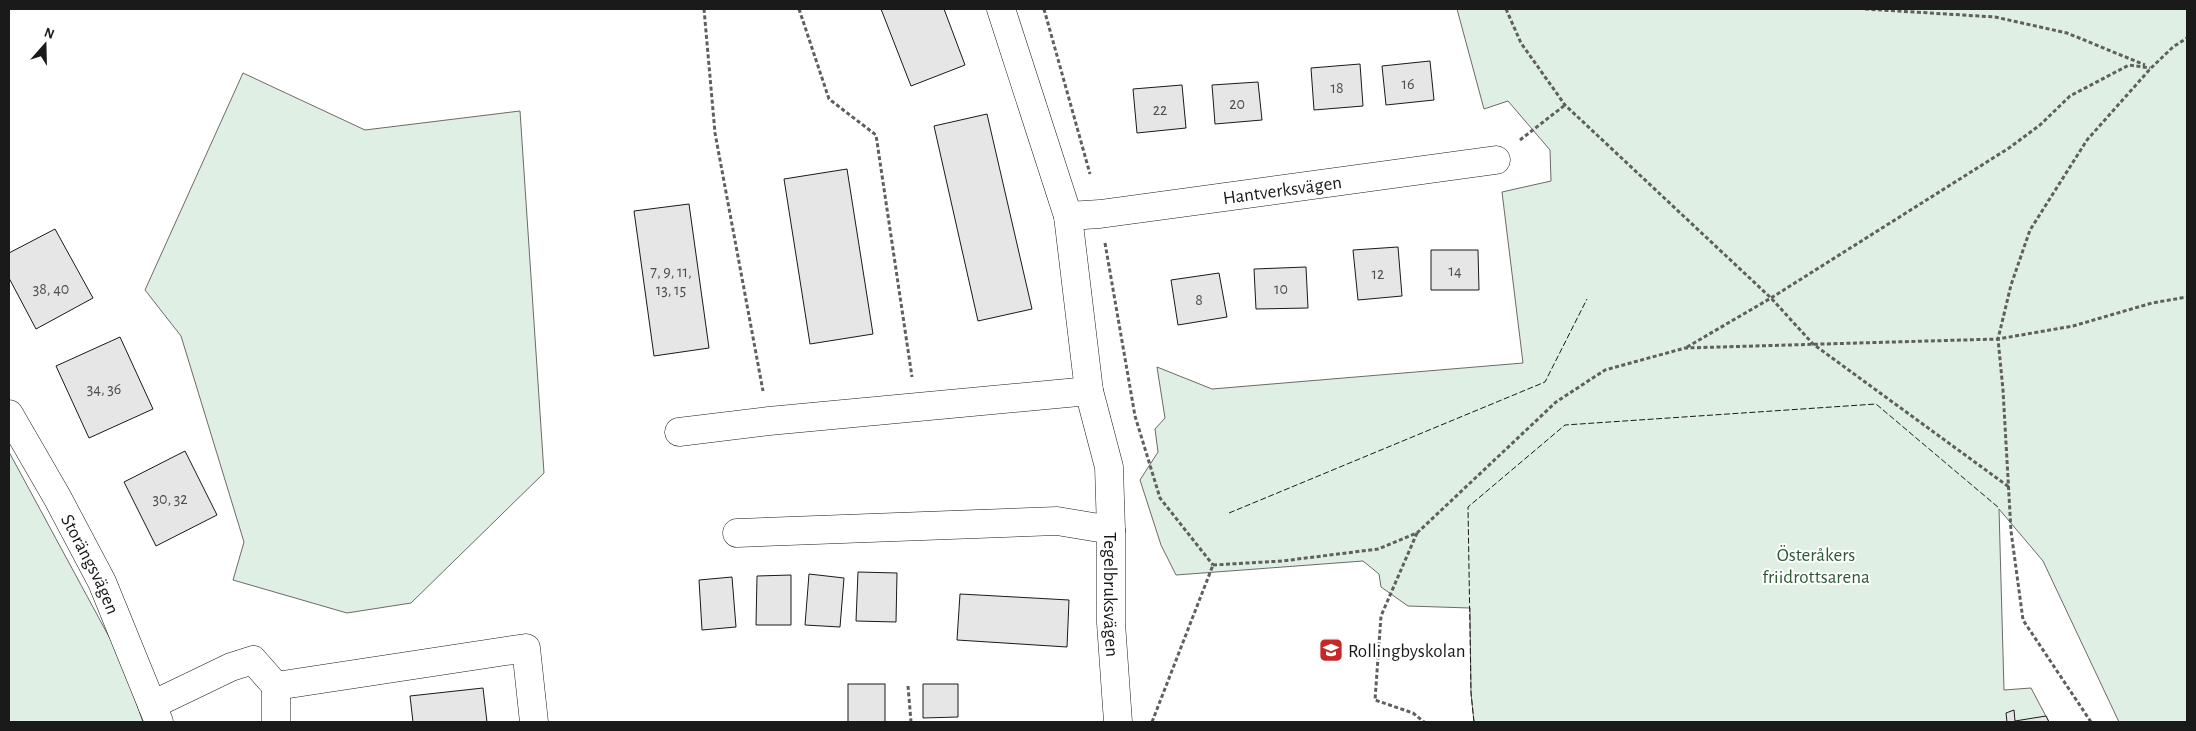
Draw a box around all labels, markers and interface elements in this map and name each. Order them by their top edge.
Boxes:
north arrow [20,20,70,70]
text: N [42,25,56,42]
house number: 16 [1401,76,1415,92]
house number: 18 [1330,80,1344,96]
house number: 20 [1229,96,1245,112]
house number: 22 [1153,102,1167,118]
street label: Hantverksvägen [1222,173,1343,208]
house number: 14 [1448,263,1462,279]
house number: 7, 9, 11, 13, 15 [650,264,692,298]
house number: 12 [1372,266,1384,282]
house number: 38, 40 [33,281,69,297]
house number: 10 [1274,281,1288,297]
house number: 8 [1195,292,1203,308]
house number: 34, 36 [87,381,121,397]
house number: 30, 32 [152,491,188,507]
street label: Storängsvägen [57,512,122,617]
street label: Tegelbruksvägen [1100,532,1121,658]
park label: Österåkers friidrottsarena [1762,545,1870,587]
school or university icon: Rollingbyskolan [1318,637,1344,663]
place label: Rollingbyskolan [1348,642,1466,661]

